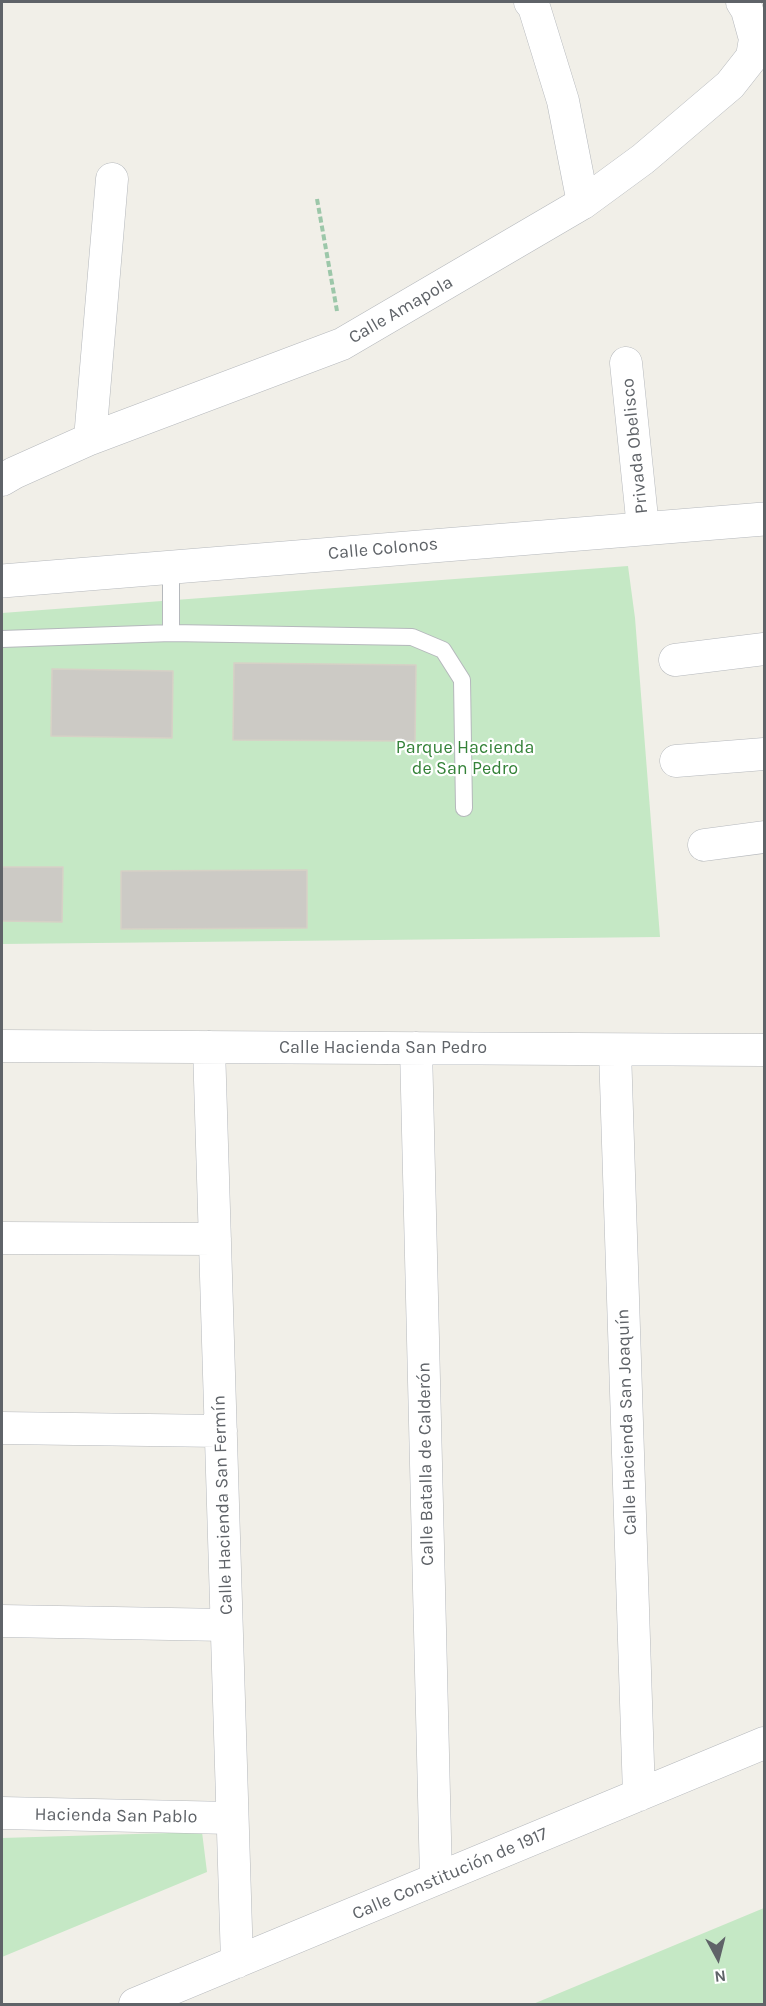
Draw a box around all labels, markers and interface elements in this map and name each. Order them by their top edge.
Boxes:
street label: Calle Amapola [345,271,457,349]
street label: Privada Obelisco [617,377,653,515]
street label: Calle Colonos [327,533,439,565]
park label: Parque Hacienda de San Pedro [396,737,534,780]
street label: Calle Hacienda San Pedro [279,1037,487,1059]
street label: Calle Hacienda San Joaquín [612,1308,642,1536]
street label: Calle Batalla de Calderón [413,1362,439,1566]
street label: Calle Hacienda San Fermín [208,1395,238,1615]
street label: Hacienda San Pablo [34,1804,198,1828]
street label: Calle Constitución de 1917 [349,1823,551,1925]
north arrow [688,1928,748,1988]
text: N [713,1966,727,1986]

